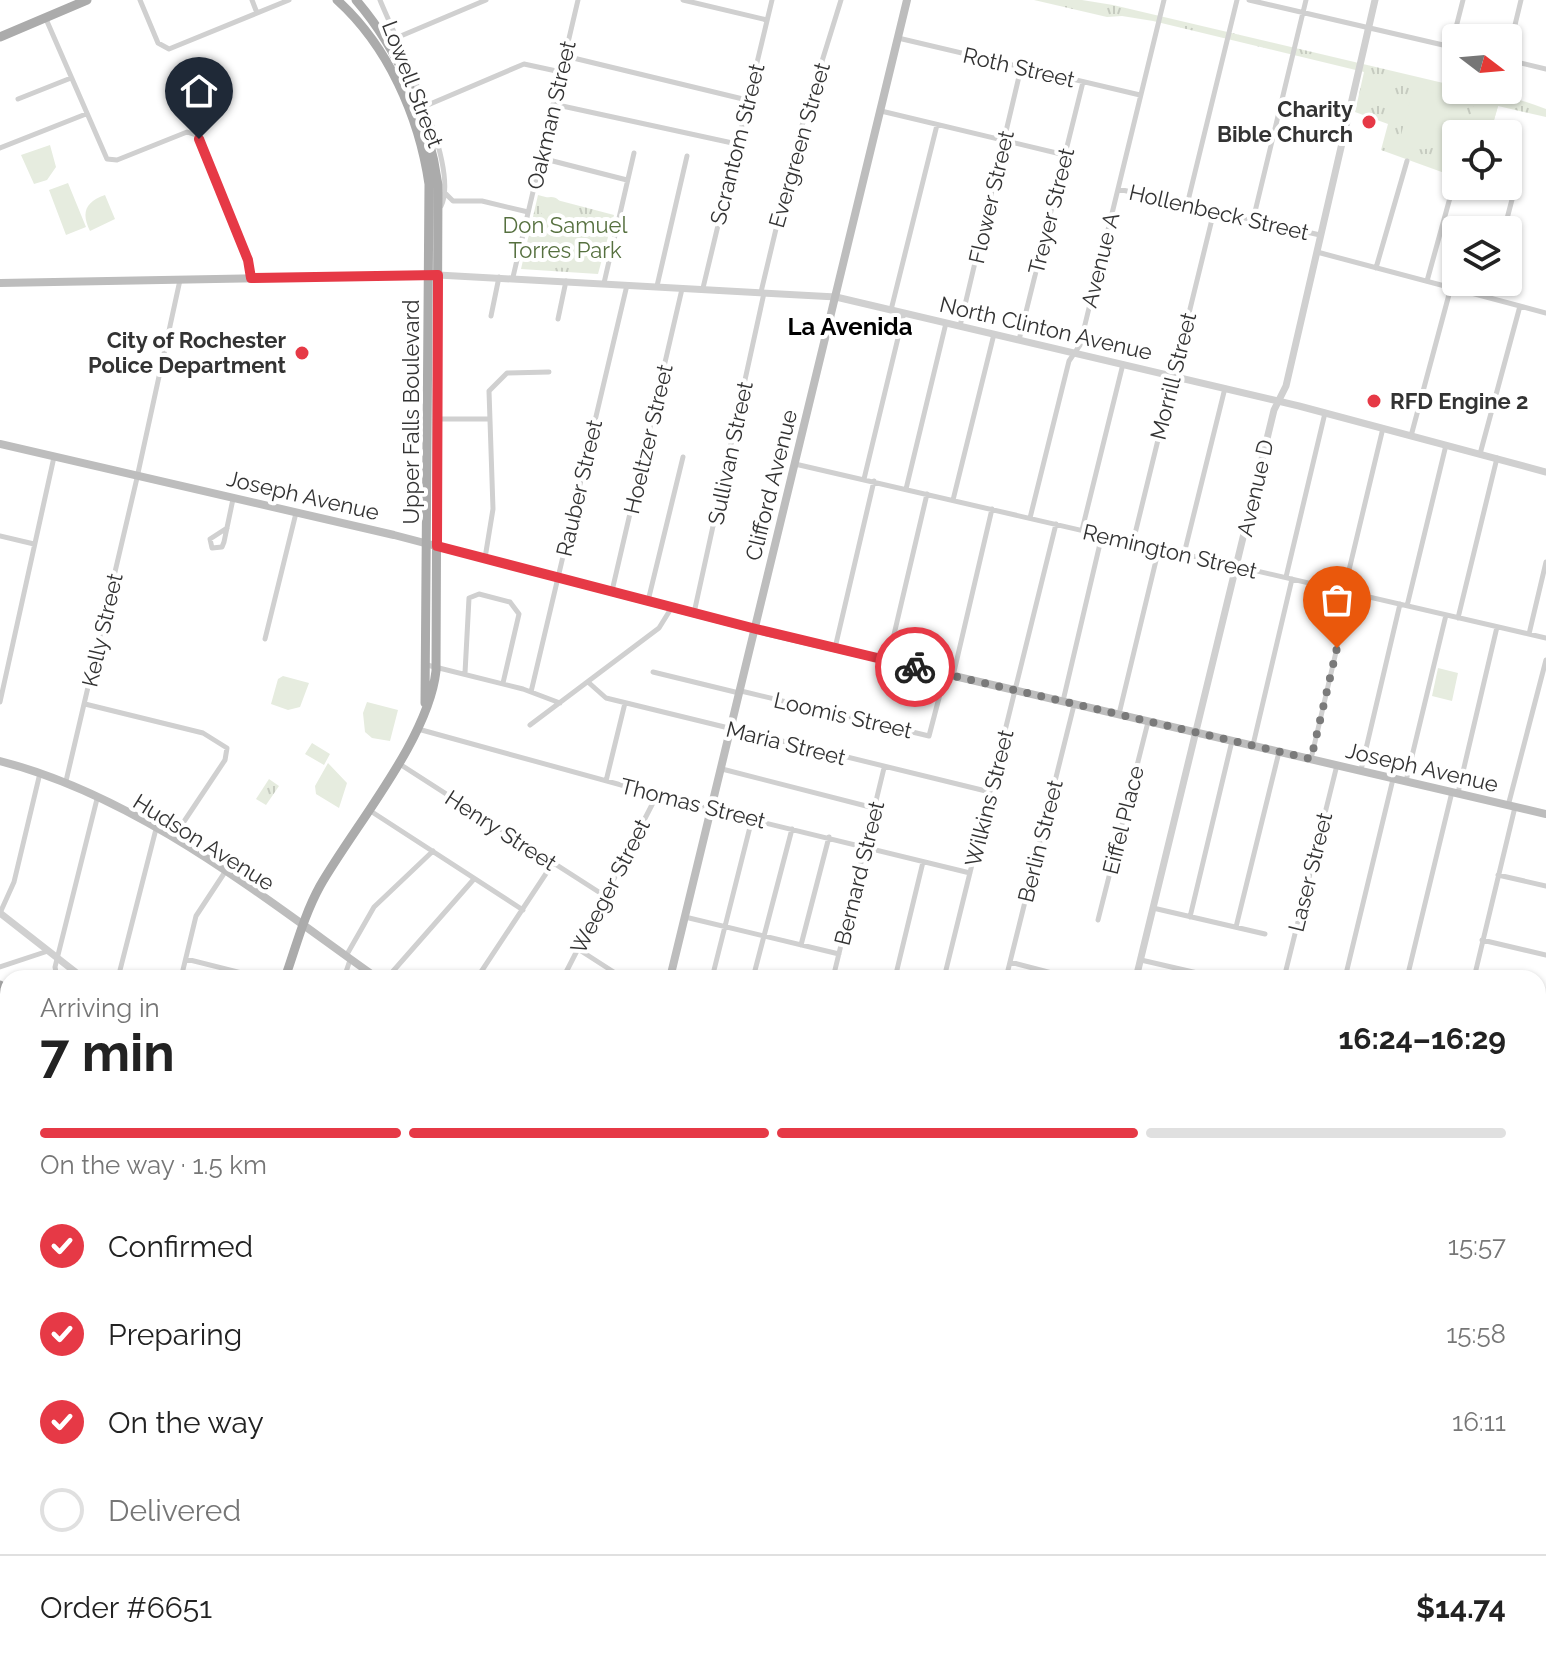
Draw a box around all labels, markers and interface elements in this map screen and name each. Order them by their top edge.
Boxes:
street label: Lowell Street [377,17,449,152]
north arrow [1442,24,1522,104]
map controls [1442,24,1522,296]
street label: Oakman Street [521,38,581,192]
street label: Roth Street [961,42,1078,93]
pin [165,57,233,139]
street label: Evergreen Street [763,59,835,231]
street label: Scrantom Street [704,60,770,227]
icon: home [177,69,221,113]
place label: Charity Bible Church [1217,96,1353,147]
marker: Charity Bible Church [1360,113,1378,131]
button: locate [1442,120,1522,200]
street label: Flower Street [963,127,1019,266]
street label: Treyer Street [1023,144,1079,277]
street label: Hollenbeck Street [1127,179,1312,245]
street label: Avenue A [1076,210,1124,310]
park label: Don Samuel Torres Park [503,212,627,263]
button: layers [1442,216,1522,296]
street label: North Clinton Avenue [937,291,1155,365]
street label: Upper Falls Boulevard [398,299,424,525]
street label: Morrill Street [1145,309,1202,442]
district label: La Avenida [787,312,913,341]
place label: City of Rochester Police Department [88,327,287,378]
marker: City of Rochester Police Department [293,344,311,362]
street label: Hoeltzer Street [618,361,678,516]
street label: Sullivan Street [702,378,758,527]
place label: RFD Engine 2 [1390,388,1528,414]
marker: RFD Engine 2 [1365,392,1383,410]
street label: Clifford Avenue [740,407,802,563]
street label: Rauber Street [551,416,608,559]
street label: Avenue D [1231,437,1279,539]
street label: Joseph Avenue [224,465,382,525]
street label: Remington Street [1080,518,1260,584]
pin [1303,566,1371,648]
street label: Kelly Street [76,570,128,689]
icon: bag [1315,578,1359,622]
courier [875,627,955,707]
icon: bike [893,645,937,689]
street label: Loomis Street [771,686,915,744]
street label: Maria Street [724,716,849,771]
street label: Wilkins Street [959,726,1019,869]
street label: Joseph Avenue [1343,737,1501,797]
street label: Eiffel Place [1097,763,1149,877]
street label: Thomas Street [618,772,769,834]
street label: Berlin Street [1012,776,1068,905]
street label: Henry Street [440,784,562,876]
street label: Hudson Avenue [129,788,280,896]
street label: Bernard Street [829,798,890,948]
street label: Laser Street [1283,809,1338,934]
street label: Weeger Street [565,814,655,958]
text: Arriving in [40,993,160,1023]
text: 16:24–16:29 [1338,1021,1506,1056]
text: 7 min [40,1022,175,1083]
text: On the way · 1.5 km [40,1150,267,1180]
icon: check [40,1224,84,1268]
text: Confirmed [108,1229,253,1264]
text: 15:57 [1448,1231,1506,1261]
icon: check [40,1312,84,1356]
text: Preparing [108,1317,242,1352]
text: 15:58 [1446,1319,1506,1349]
icon: check [40,1400,84,1444]
text: On the way [108,1405,264,1440]
text: 16:11 [1452,1407,1506,1437]
text: Delivered [108,1493,241,1528]
text: Order #6651 [40,1590,212,1625]
text: $14.74 [1416,1590,1506,1625]

